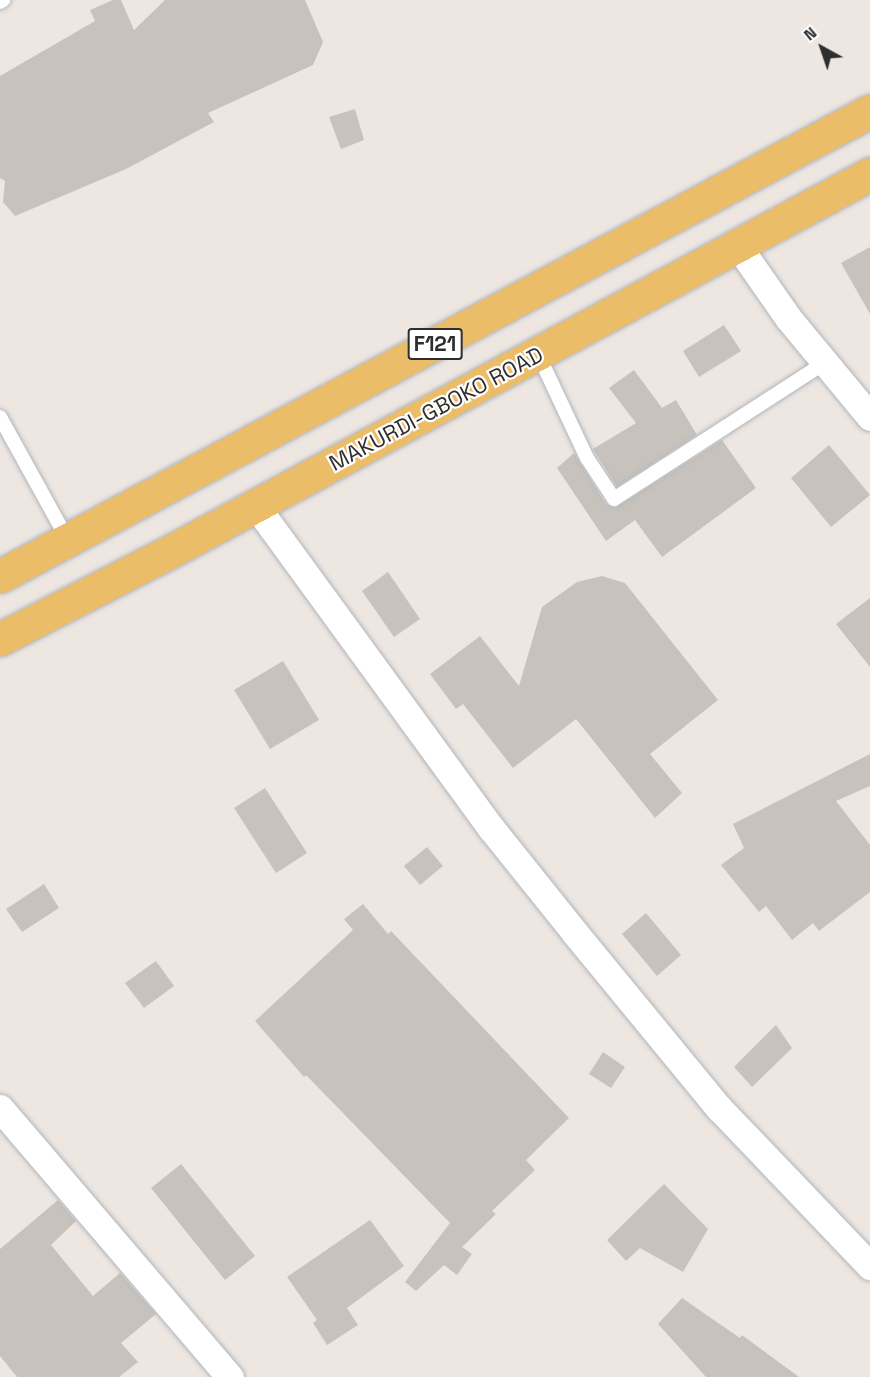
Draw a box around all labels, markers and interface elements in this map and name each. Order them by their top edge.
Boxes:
north arrow [792,18,852,78]
text: N [799,22,821,45]
road number: F121 [406,326,464,362]
street label: MAKURDI-GBOKO ROAD [324,341,548,477]

